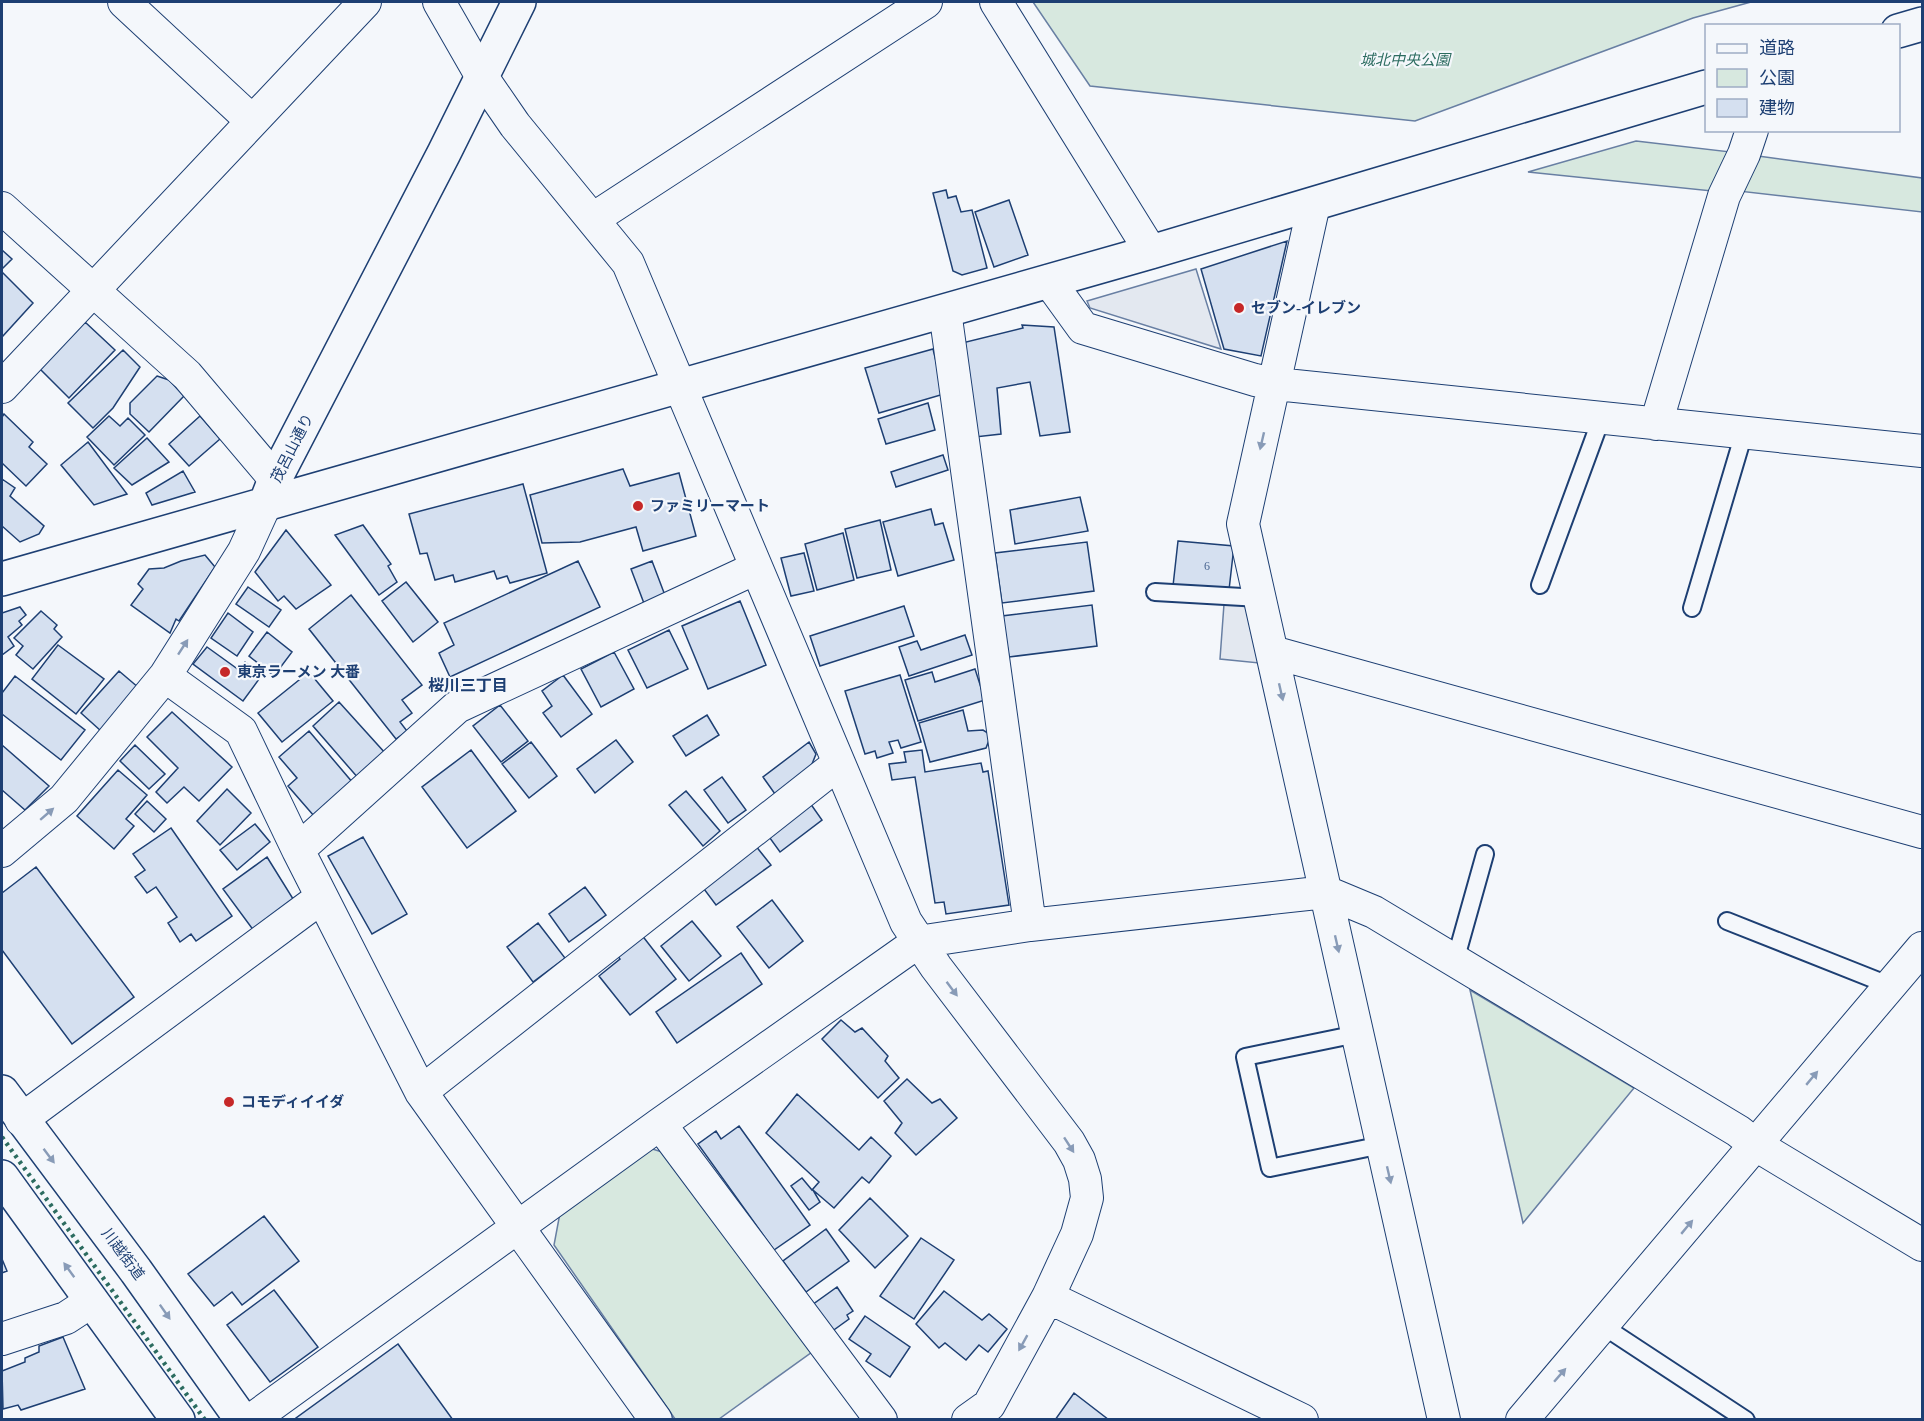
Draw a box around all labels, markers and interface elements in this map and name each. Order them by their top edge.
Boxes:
legend [1705,24,1900,132]
text: 道路 [1759,38,1795,58]
park label: 城北中央公園 [1360,52,1452,68]
text: 公園 [1759,68,1795,88]
text: 建物 [1759,98,1795,118]
place label: セブン-イレブン [1251,299,1361,316]
marker: セブン-イレブン [1232,301,1246,315]
street label: 茂呂山通り [268,411,316,485]
one-way arrow [1257,432,1267,450]
place label: ファミリーマート [650,498,770,514]
marker: ファミリーマート [631,499,645,513]
house number: 6 [1204,559,1210,573]
one-way arrow [178,639,189,655]
place label: 東京ラーメン 大番 [237,664,360,680]
marker: 東京ラーメン 大番 [218,665,232,679]
district label: 桜川三丁目 [428,677,508,694]
one-way arrow [1276,683,1286,702]
one-way arrow [39,808,54,821]
one-way arrow [1333,935,1343,953]
one-way arrow [946,981,958,997]
one-way arrow [1806,1070,1819,1086]
place label: コモディイイダ [241,1094,344,1110]
marker: コモディイイダ [222,1095,236,1109]
one-way arrow [1064,1136,1075,1153]
one-way arrow [42,1148,54,1163]
one-way arrow [1385,1166,1395,1185]
one-way arrow [1680,1219,1693,1235]
street label: 川越街道 [99,1225,147,1283]
one-way arrow [63,1263,75,1279]
one-way arrow [159,1304,171,1320]
one-way arrow [1018,1334,1028,1351]
one-way arrow [1553,1368,1566,1383]

